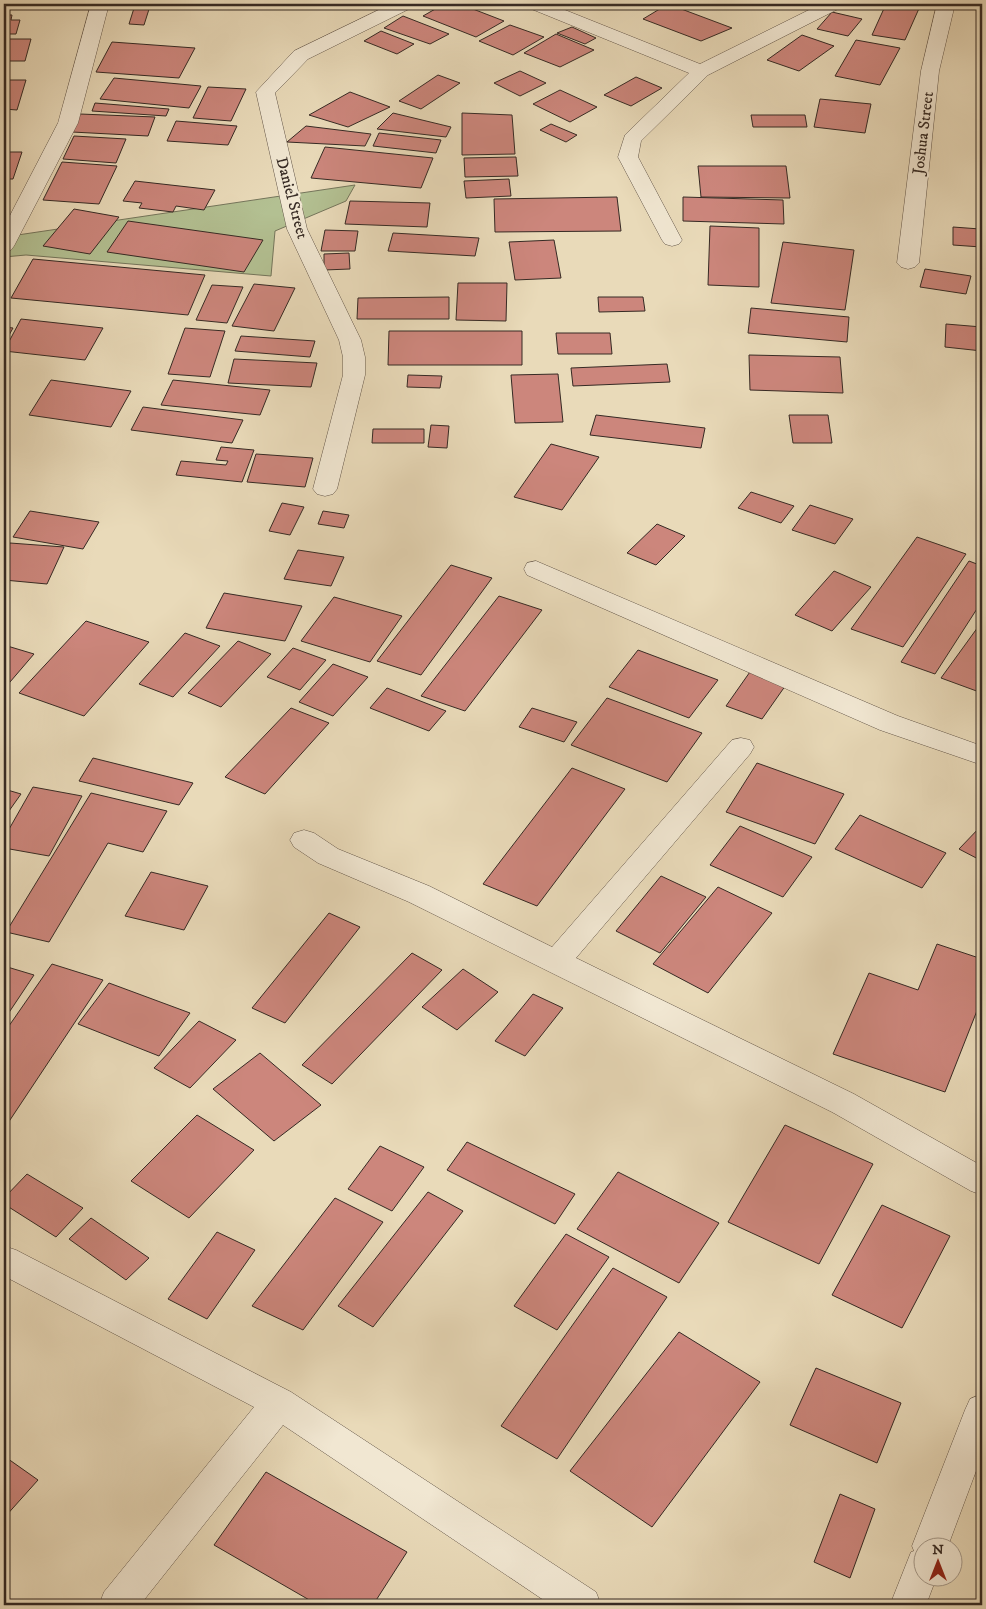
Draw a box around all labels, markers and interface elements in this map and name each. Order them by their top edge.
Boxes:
street label: Joshua Street [908,90,938,178]
street label: Daniel Street [271,155,313,241]
north arrow [914,1536,964,1586]
text: N [932,1541,944,1559]

